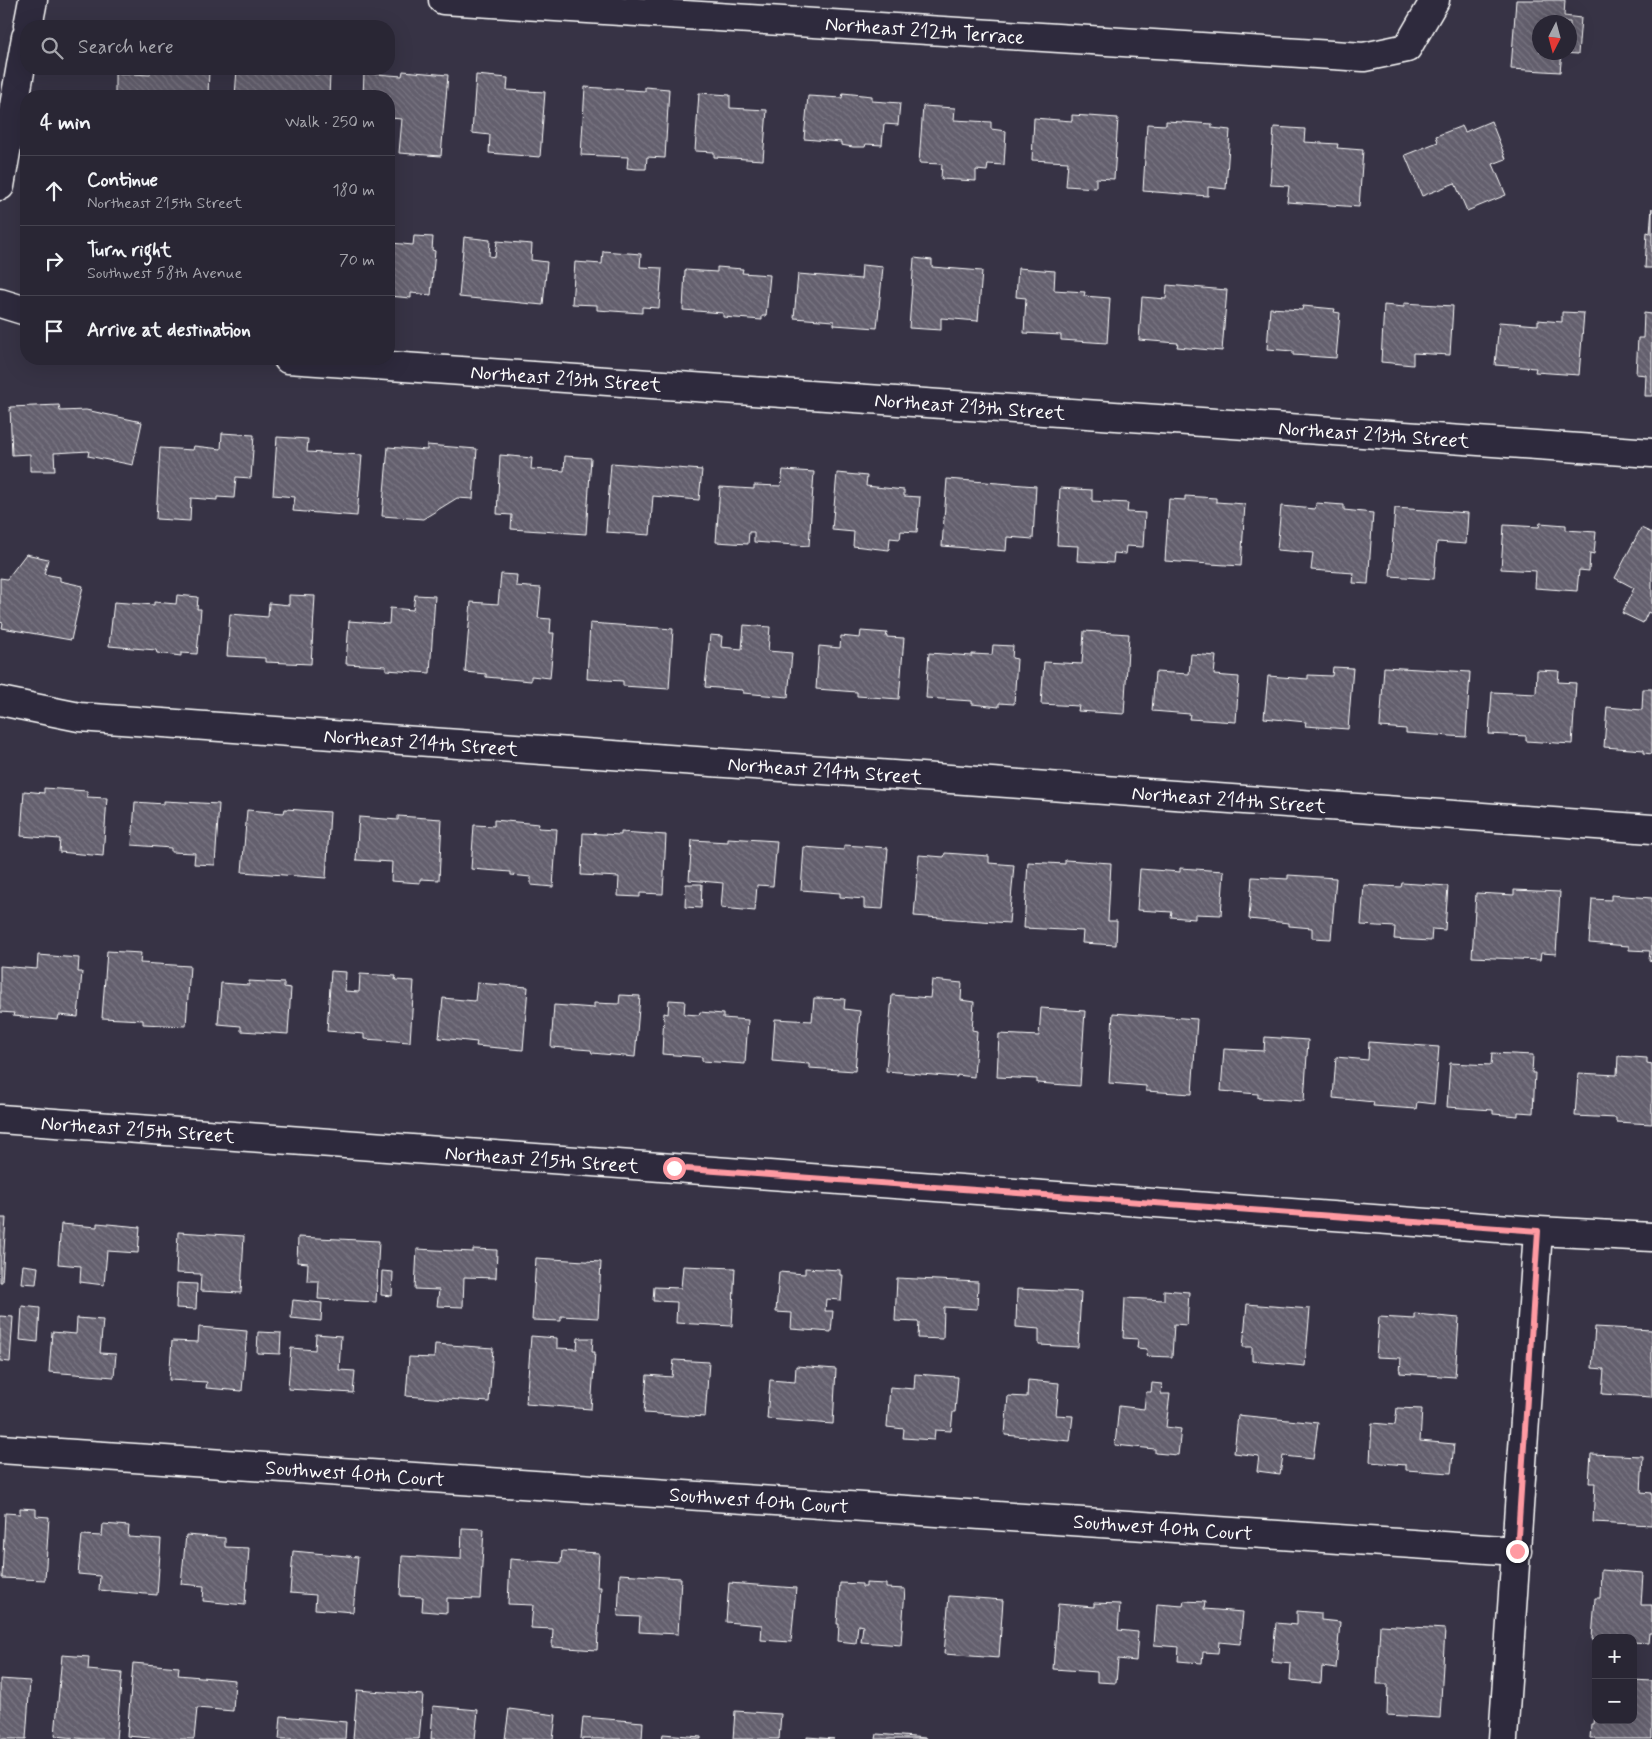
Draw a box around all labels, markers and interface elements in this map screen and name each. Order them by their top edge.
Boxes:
street label: Northeast 212th Terrace [824,11,1026,52]
north arrow [1532,15,1577,60]
search box [20,20,395,75]
icon: search [38,34,66,62]
text: Search here [78,35,174,60]
text: 4 min [40,109,91,137]
text: Walk · 250 m [285,112,375,133]
text: Continue [87,168,158,193]
icon: ahead [40,177,68,205]
text: 180 m [332,180,375,201]
text: Northeast 215th Street [87,193,242,214]
text: Turn right [87,238,171,263]
icon: right [40,247,68,275]
text: 70 m [339,250,375,271]
text: Southwest 58th Avenue [87,263,242,284]
icon: arrive [40,317,68,345]
text: Arrive at destination [87,318,251,343]
street label: Northeast 213th Street [470,359,662,400]
street label: Northeast 213th Street [874,387,1066,428]
street label: Northeast 213th Street [1278,415,1470,456]
street label: Northeast 214th Street [323,723,519,764]
street label: Northeast 214th Street [727,751,923,792]
street label: Northeast 214th Street [1131,780,1327,821]
street label: Northeast 215th Street [40,1110,236,1151]
street label: Northeast 215th Street [444,1140,640,1181]
route start [663,1157,686,1180]
street label: Southwest 40th Court [264,1455,445,1494]
street label: Southwest 40th Court [668,1482,849,1521]
street label: Southwest 40th Court [1072,1509,1253,1548]
route end [1506,1540,1529,1563]
map controls [1592,1634,1637,1724]
button: + [1592,1634,1637,1679]
button: − [1592,1679,1637,1724]

